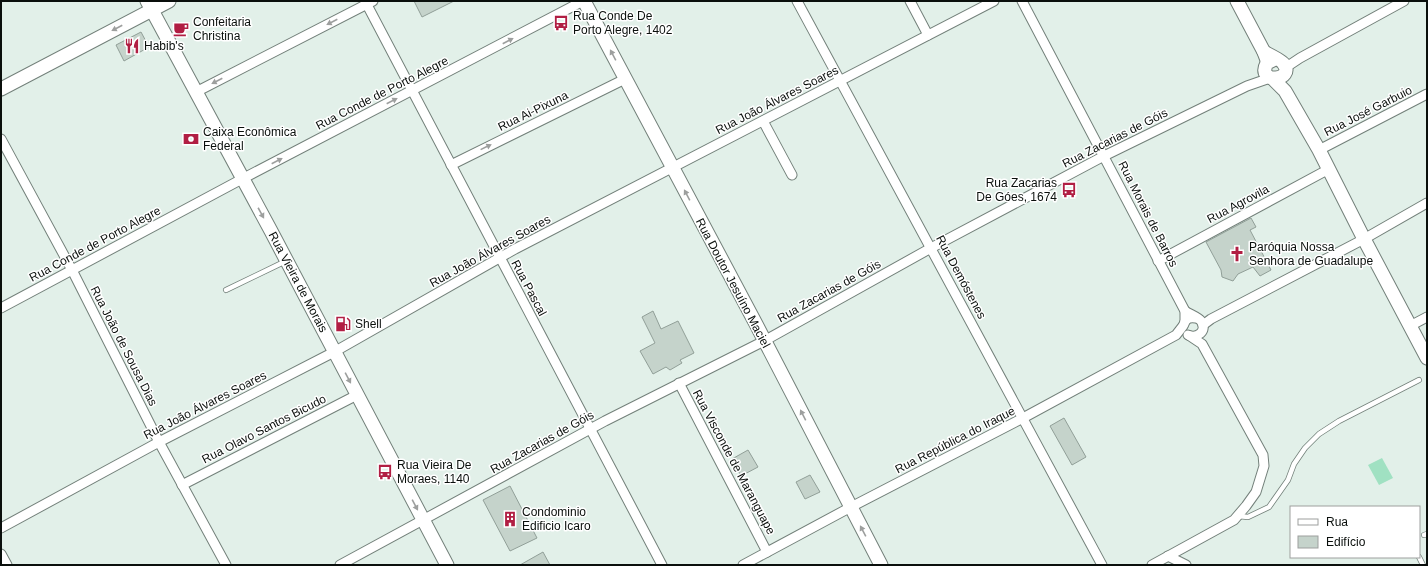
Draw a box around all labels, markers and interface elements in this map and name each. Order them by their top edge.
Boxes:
place label: Rua Conde De Porto Alegre, 1402 [573,9,673,37]
bus stop icon: Rua Conde De Porto Alegre, 1402 [552,14,570,32]
place label: Confeitaria Christina [193,15,251,43]
one-way arrow [327,19,338,25]
cafe icon: Confeitaria Christina [172,20,190,38]
one-way arrow [111,25,123,31]
restaurant icon: Habib's [123,37,141,55]
one-way arrow [502,38,513,44]
place label: Habib's [144,39,184,53]
one-way arrow [610,49,616,61]
street label: Rua Conde de Porto Alegre [313,53,451,133]
street label: Rua João Álvares Soares [713,62,841,137]
one-way arrow [211,78,222,85]
street label: Rua José Garbuio [1322,83,1415,139]
street label: Rua Ai-Pixuna [496,88,571,134]
one-way arrow [387,98,398,104]
street label: Rua Zacarias de Góis [1060,105,1170,171]
place label: Caixa Econômica Federal [203,125,297,153]
bank icon: Caixa Econômica Federal [182,130,200,148]
one-way arrow [480,144,492,150]
one-way arrow [271,158,283,164]
street label: Rua Morais de Barros [1115,159,1181,269]
place label: Rua Zacarias De Góes, 1674 [976,176,1057,204]
bus stop icon: Rua Zacarias De Góes, 1674 [1060,181,1078,199]
street label: Rua Agrovila [1205,182,1272,226]
one-way arrow [684,189,690,201]
street label: Rua Conde de Porto Alegre [27,203,163,285]
one-way arrow [258,207,264,219]
street label: Rua João Álvares Soares [427,211,553,290]
street label: Rua Doutor Jesuíno Maciel [693,216,773,350]
street label: Rua Vieira de Morais [266,229,330,335]
street label: Rua Demóstenes [933,233,989,321]
place label: Paróquia Nossa Senhora de Guadalupe [1249,240,1373,268]
church icon: Paróquia Nossa Senhora de Guadalupe [1228,245,1246,263]
street label: Rua Zacarias de Góis [775,257,883,325]
street label: Rua Pascal [508,258,550,318]
street label: Rua João de Sousa Dias [88,284,160,408]
fuel station icon: Shell [334,315,352,333]
place label: Shell [355,317,382,331]
street label: Rua João Álvares Soares [141,367,269,442]
one-way arrow [345,372,351,383]
street label: Rua Visconde de Maranguape [690,387,778,537]
street label: Rua Olavo Santos Bicudo [200,391,329,466]
street label: Rua República do Iraque [893,403,1018,476]
street label: Rua Zacarias de Góis [488,408,596,476]
one-way arrow [800,410,806,421]
place label: Rua Vieira De Moraes, 1140 [397,458,472,486]
bus stop icon: Rua Vieira De Moraes, 1140 [376,463,394,481]
one-way arrow [411,499,418,511]
place label: Condominio Edificio Icaro [522,505,591,533]
legend [1290,506,1420,558]
building icon: Condominio Edificio Icaro [501,510,519,528]
text: Rua [1326,515,1348,529]
one-way arrow [860,525,866,536]
text: Edifício [1326,535,1366,549]

